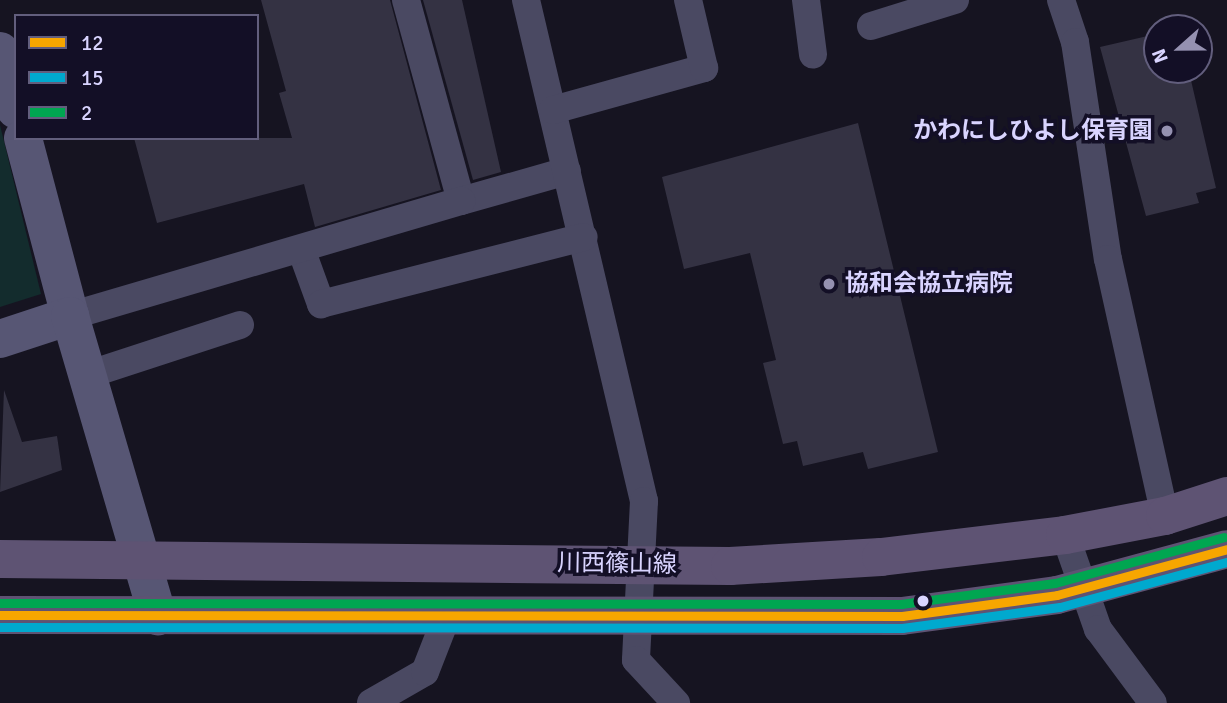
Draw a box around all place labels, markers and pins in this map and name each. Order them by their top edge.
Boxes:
place label: かわにしひよし保育園 [913,117,1153,145]
marker: かわにしひよし保育園 [1159,123,1175,139]
place label: 協和会協立病院 [845,270,1013,298]
marker: 協和会協立病院 [819,274,839,294]
unlabelled marker [916,594,930,608]

